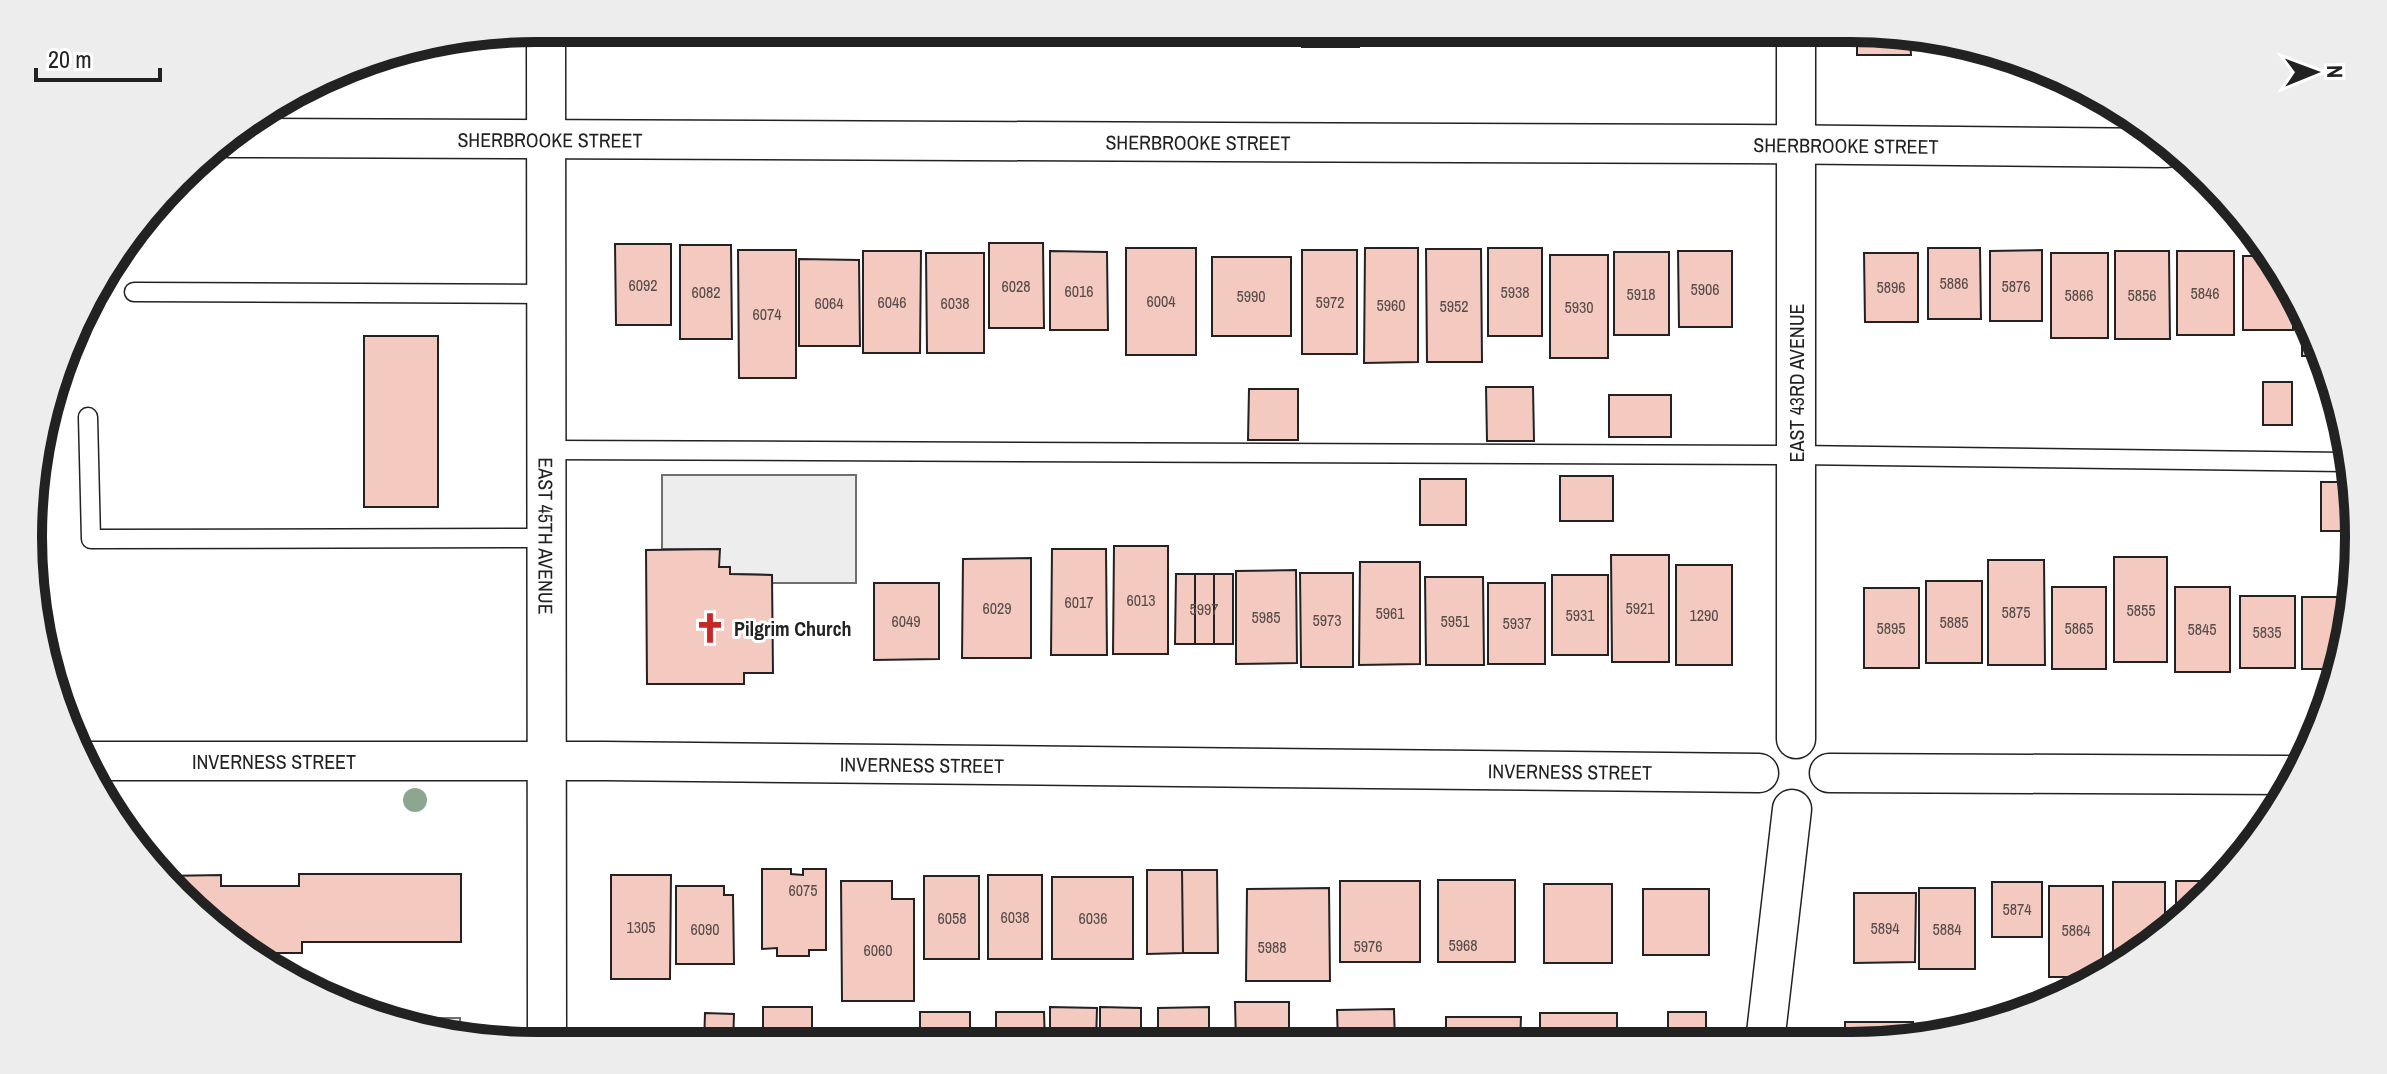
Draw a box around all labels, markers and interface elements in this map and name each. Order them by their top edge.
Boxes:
scale bar [36,32,160,82]
north arrow [2275,32,2355,112]
text: 20 m [48,43,92,75]
text: N [2320,65,2350,78]
street label: SHERBROOKE STREET [457,125,643,153]
street label: SHERBROOKE STREET [1105,128,1291,156]
street label: SHERBROOKE STREET [1753,131,1939,159]
house number: 5886 [1939,272,1969,294]
house number: 6092 [628,274,658,296]
house number: 6028 [1001,275,1031,297]
house number: 5876 [2001,275,2031,297]
house number: 5896 [1876,276,1906,298]
house number: 5906 [1690,278,1720,300]
house number: 6016 [1064,280,1094,302]
house number: 6082 [691,281,721,303]
house number: 5938 [1500,281,1530,303]
house number: 5846 [2190,282,2220,304]
house number: 5918 [1626,283,1656,305]
house number: 5866 [2064,284,2094,306]
house number: 5856 [2127,284,2157,306]
house number: 5990 [1236,285,1266,307]
house number: 6004 [1146,290,1176,312]
house number: 6046 [877,291,907,313]
house number: 5972 [1315,291,1345,313]
house number: 6064 [814,292,844,314]
house number: 6038 [940,292,970,314]
house number: 5960 [1376,294,1406,316]
house number: 5952 [1439,295,1469,317]
house number: 5930 [1564,296,1594,318]
house number: 6074 [752,303,782,325]
street label: EAST 43RD AVENUE [1783,304,1810,462]
street label: EAST 45TH AVENUE [533,457,560,615]
house number: 6013 [1126,589,1156,611]
house number: 6017 [1064,591,1094,613]
house number: 6029 [982,597,1012,619]
house number: 5921 [1625,597,1655,619]
house number: 5997 [1189,598,1219,620]
house number: 5855 [2126,599,2156,621]
house number: 5875 [2001,601,2031,623]
house number: 5961 [1375,602,1405,624]
house number: 5931 [1565,604,1595,626]
house number: 1290 [1689,604,1719,626]
house number: 5985 [1251,606,1281,628]
house number: 5973 [1312,609,1342,631]
house number: 6049 [891,610,921,632]
house number: 5951 [1440,610,1470,632]
church icon: Pilgrim Church [693,611,727,645]
house number: 5885 [1939,611,1969,633]
house number: 5937 [1502,612,1532,634]
place label: Pilgrim Church [734,615,852,642]
house number: 5895 [1876,617,1906,639]
house number: 5865 [2064,617,2094,639]
house number: 5845 [2187,618,2217,640]
house number: 5835 [2252,621,2282,643]
street label: INVERNESS STREET [192,748,356,775]
street label: INVERNESS STREET [840,750,1004,779]
street label: INVERNESS STREET [1488,757,1652,785]
house number: 6075 [788,879,818,901]
house number: 5874 [2002,898,2032,920]
house number: 6038 [1000,906,1030,928]
house number: 6058 [937,907,967,929]
house number: 6036 [1078,907,1108,929]
house number: 1305 [626,916,656,938]
house number: 5894 [1870,917,1900,939]
house number: 6090 [690,918,720,940]
house number: 5884 [1932,918,1962,940]
house number: 5864 [2061,919,2091,941]
house number: 5968 [1448,934,1478,956]
house number: 5976 [1353,935,1383,957]
house number: 5988 [1257,936,1287,958]
house number: 6060 [863,939,893,961]

